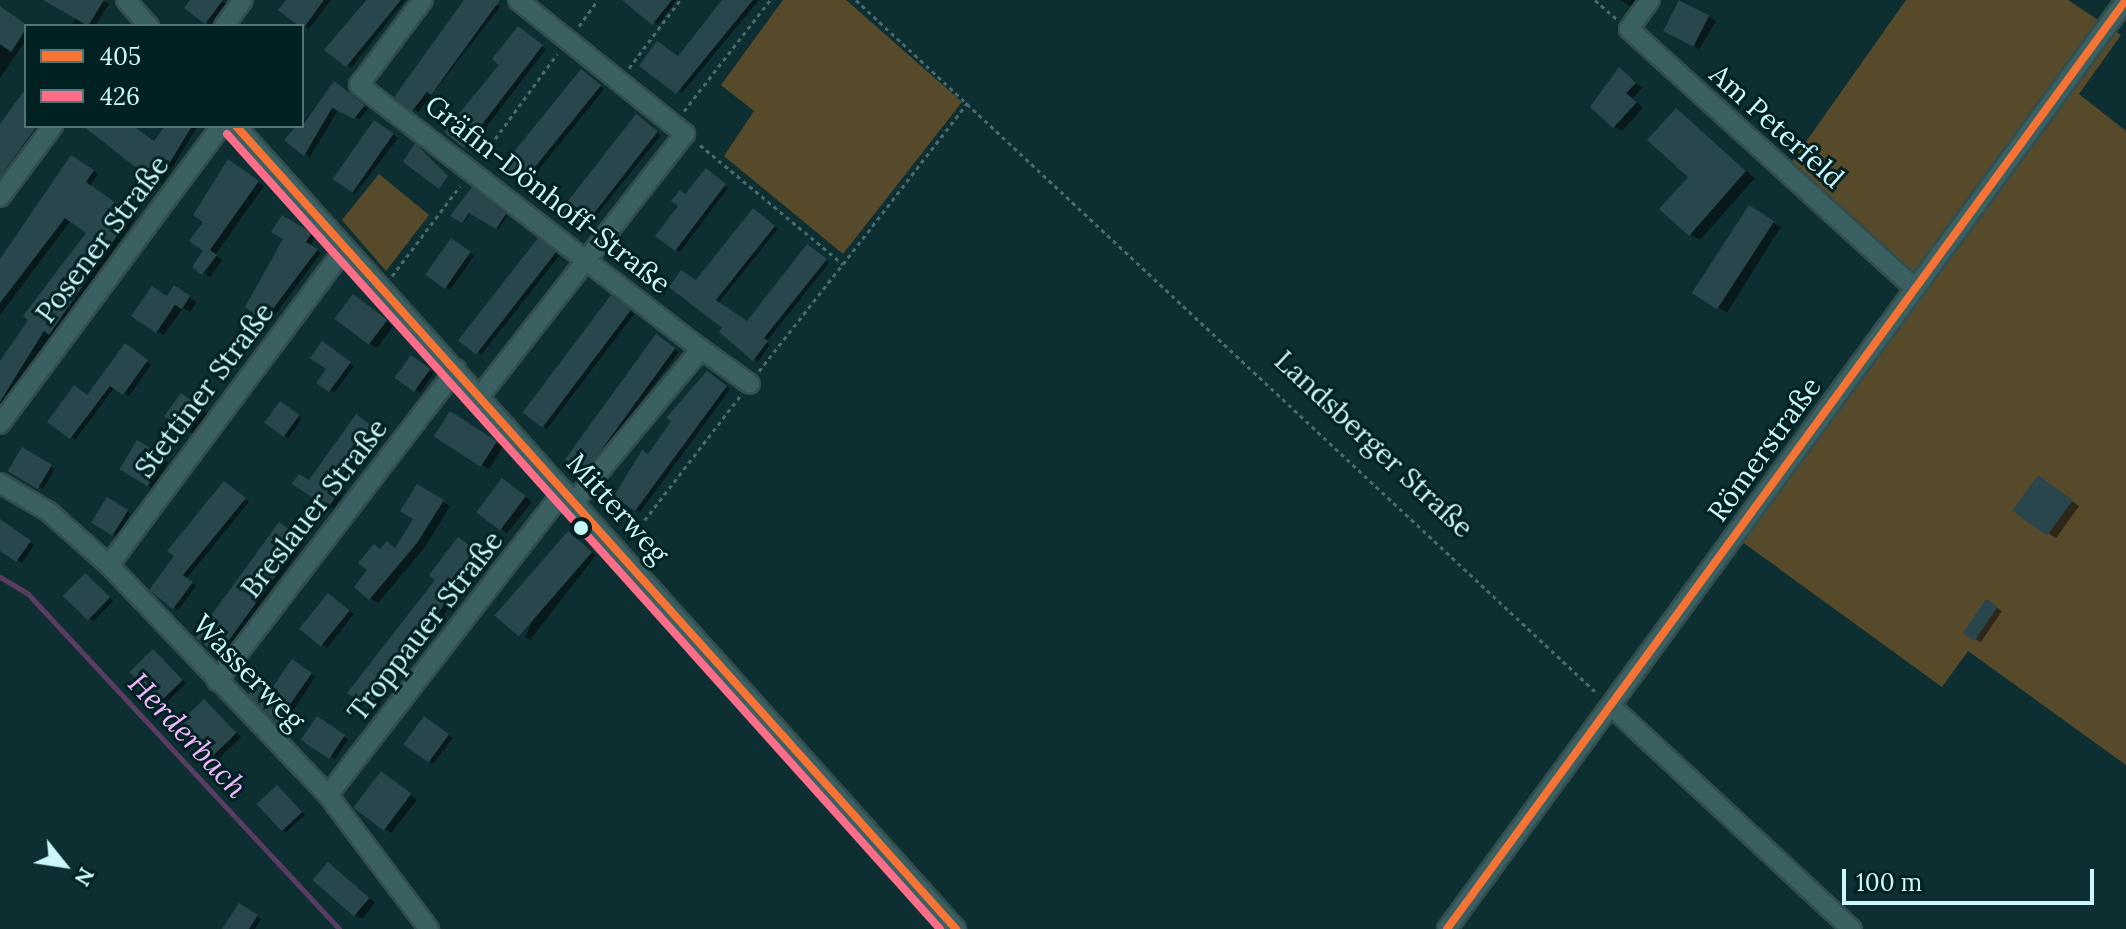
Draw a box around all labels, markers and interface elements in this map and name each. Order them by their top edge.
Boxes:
legend [24,24,304,128]
text: 405 [100,41,141,72]
street label: Am Peterfeld [1703,57,1851,195]
text: 426 [100,81,140,112]
street label: Gräfin-Dönhoff-Straße [419,88,677,300]
street label: Posener Straße [28,149,176,329]
street label: Stettiner Straße [127,296,281,484]
street label: Landsberger Straße [1268,344,1480,544]
street label: Römerstraße [1700,370,1828,528]
street label: Breslauer Straße [234,412,394,604]
street label: Mitterweg [560,446,676,570]
unlabelled marker [573,520,589,536]
street label: Troppauer Straße [340,524,510,728]
street label: Wasserweg [186,607,312,737]
water label: Herderbach [121,665,255,805]
north arrow [24,825,104,905]
scale bar [1846,853,2098,903]
text: N [68,863,101,891]
text: 100 m [1856,867,1922,898]

